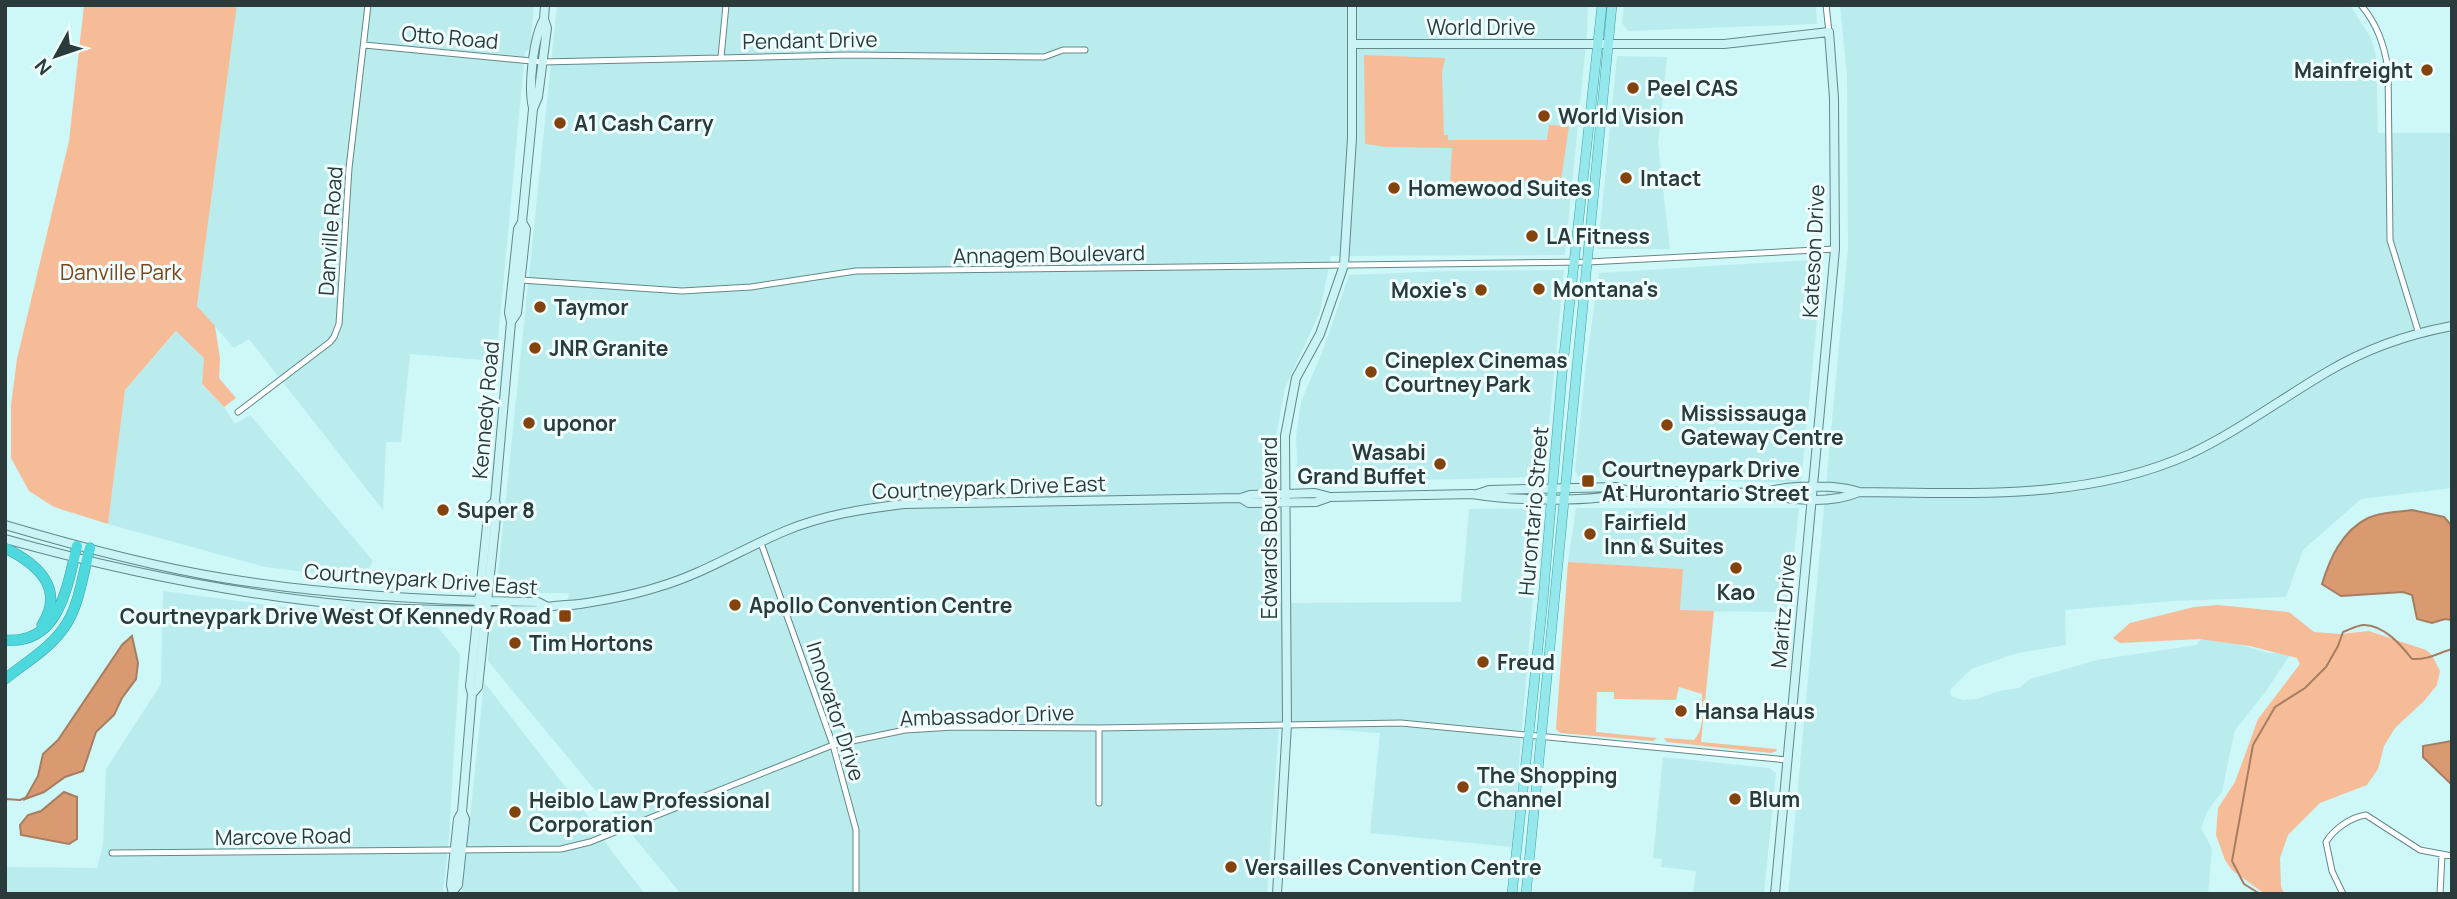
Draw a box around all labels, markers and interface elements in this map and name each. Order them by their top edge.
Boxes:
street label: World Drive [1426,13,1536,41]
street label: Otto Road [400,19,500,55]
north arrow [21,21,91,91]
street label: Pendant Drive [742,25,878,55]
text: N [29,53,57,81]
place label: Mainfreight [2294,56,2413,84]
marker: Mainfreight [2419,62,2435,78]
place label: Peel CAS [1647,74,1738,102]
marker: Peel CAS [1625,80,1641,96]
place label: World Vision [1558,102,1684,130]
marker: World Vision [1536,108,1552,124]
place label: A1 Cash Carry [574,109,714,137]
marker: A1 Cash Carry [552,115,568,131]
place label: Intact [1640,164,1701,192]
street label: Danville Road [312,165,348,297]
marker: Intact [1618,170,1634,186]
place label: Homewood Suites [1408,174,1592,202]
marker: Homewood Suites [1386,180,1402,196]
street label: Kateson Drive [1796,184,1830,318]
place label: LA Fitness [1546,222,1650,250]
marker: LA Fitness [1524,228,1540,244]
street label: Annagem Boulevard [953,238,1145,270]
park label: Danville Park [60,258,183,286]
place label: Montana's [1553,275,1658,303]
place label: Moxie's [1391,276,1467,304]
marker: Montana's [1531,281,1547,297]
marker: Moxie's [1473,282,1489,298]
place label: Taymor [554,293,629,321]
marker: Taymor [532,299,548,315]
place label: JNR Granite [549,334,668,362]
street label: Kennedy Road [465,340,505,480]
marker: JNR Granite [527,340,543,356]
place label: Cineplex Cinemas Courtney Park [1385,346,1568,398]
marker: Cineplex Cinemas Courtney Park [1363,364,1379,380]
place label: Mississauga Gateway Centre [1681,399,1844,451]
place label: uponor [543,409,616,437]
marker: uponor [521,415,537,431]
marker: Mississauga Gateway Centre [1659,417,1675,433]
street label: Hurontario Street [1512,425,1554,597]
street label: Edwards Boulevard [1255,437,1283,619]
place label: Wasabi Grand Buffet [1298,438,1426,490]
place label: Courtneypark Drive At Hurontario Street [1602,455,1810,507]
marker: Wasabi Grand Buffet [1432,456,1448,472]
street label: Courtneypark Drive East [872,469,1106,505]
marker: Courtneypark Drive At Hurontario Street [1580,473,1596,489]
place label: Super 8 [457,496,535,524]
marker: Super 8 [435,502,451,518]
place label: Fairfield Inn & Suites [1604,508,1724,560]
marker: Fairfield Inn & Suites [1582,526,1598,542]
street label: Maritz Drive [1764,553,1802,669]
street label: Courtneypark Drive East [303,557,539,601]
marker: Kao [1728,560,1744,576]
place label: Kao [1717,578,1755,606]
place label: Apollo Convention Centre [749,591,1012,619]
marker: Apollo Convention Centre [727,597,743,613]
place label: Courtneypark Drive West Of Kennedy Road [120,602,551,630]
marker: Courtneypark Drive West Of Kennedy Road [557,608,573,624]
place label: Tim Hortons [529,629,653,657]
marker: Tim Hortons [507,635,523,651]
street label: Innovator Drive [800,638,872,784]
place label: Freud [1497,648,1555,676]
marker: Freud [1475,654,1491,670]
place label: Hansa Haus [1695,697,1815,725]
street label: Ambassador Drive [899,698,1075,732]
marker: Hansa Haus [1673,703,1689,719]
place label: The Shopping Channel [1477,761,1617,813]
marker: The Shopping Channel [1455,779,1471,795]
place label: Blum [1749,785,1800,813]
place label: Heiblo Law Professional Corporation [529,786,770,838]
marker: Blum [1727,791,1743,807]
marker: Heiblo Law Professional Corporation [507,804,523,820]
street label: Marcove Road [215,821,351,851]
place label: Versailles Convention Centre [1245,853,1542,881]
marker: Versailles Convention Centre [1223,859,1239,875]

